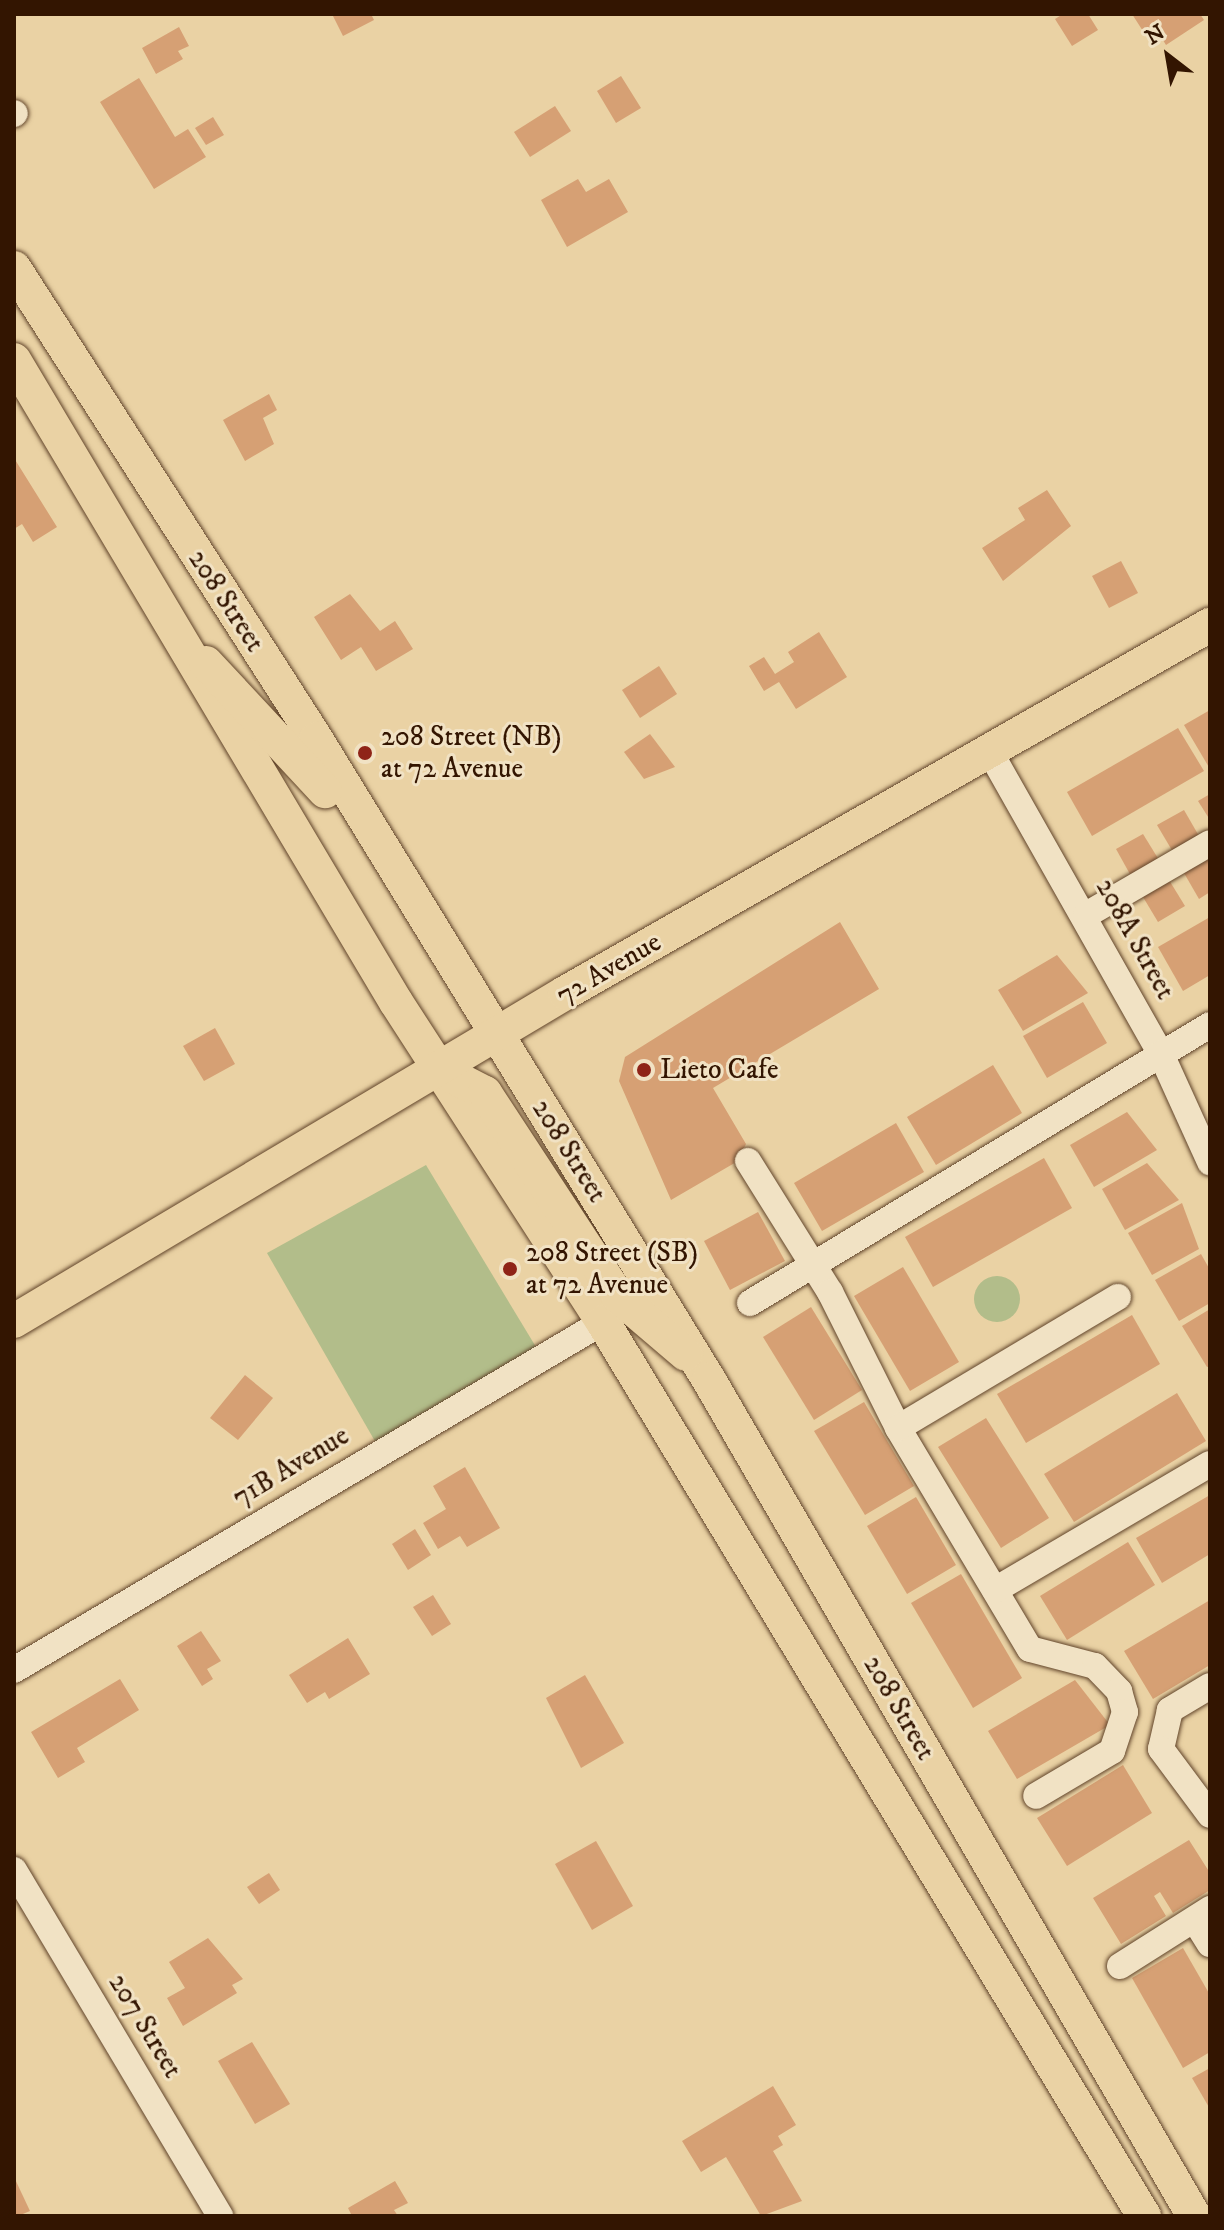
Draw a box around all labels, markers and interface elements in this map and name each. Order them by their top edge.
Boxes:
north arrow [1128,16,1208,96]
text: N [1141,19,1170,51]
street label: 208 Street [181,544,271,658]
place label: 208 Street (NB) at 72 Avenue [381,720,562,786]
marker: 208 Street (NB) at 72 Avenue [356,744,374,762]
street label: 208A Street [1088,873,1182,1005]
street label: 72 Avenue [551,926,667,1012]
place label: Lieto Cafe [660,1053,779,1087]
marker: Lieto Cafe [635,1061,653,1079]
street label: 208 Street [524,1093,614,1209]
place label: 208 Street (SB) at 72 Avenue [526,1236,698,1302]
marker: 208 Street (SB) at 72 Avenue [501,1260,519,1278]
street label: 71B Avenue [227,1419,355,1515]
street label: 208 Street [856,1650,942,1766]
street label: 207 Street [101,1968,189,2084]

